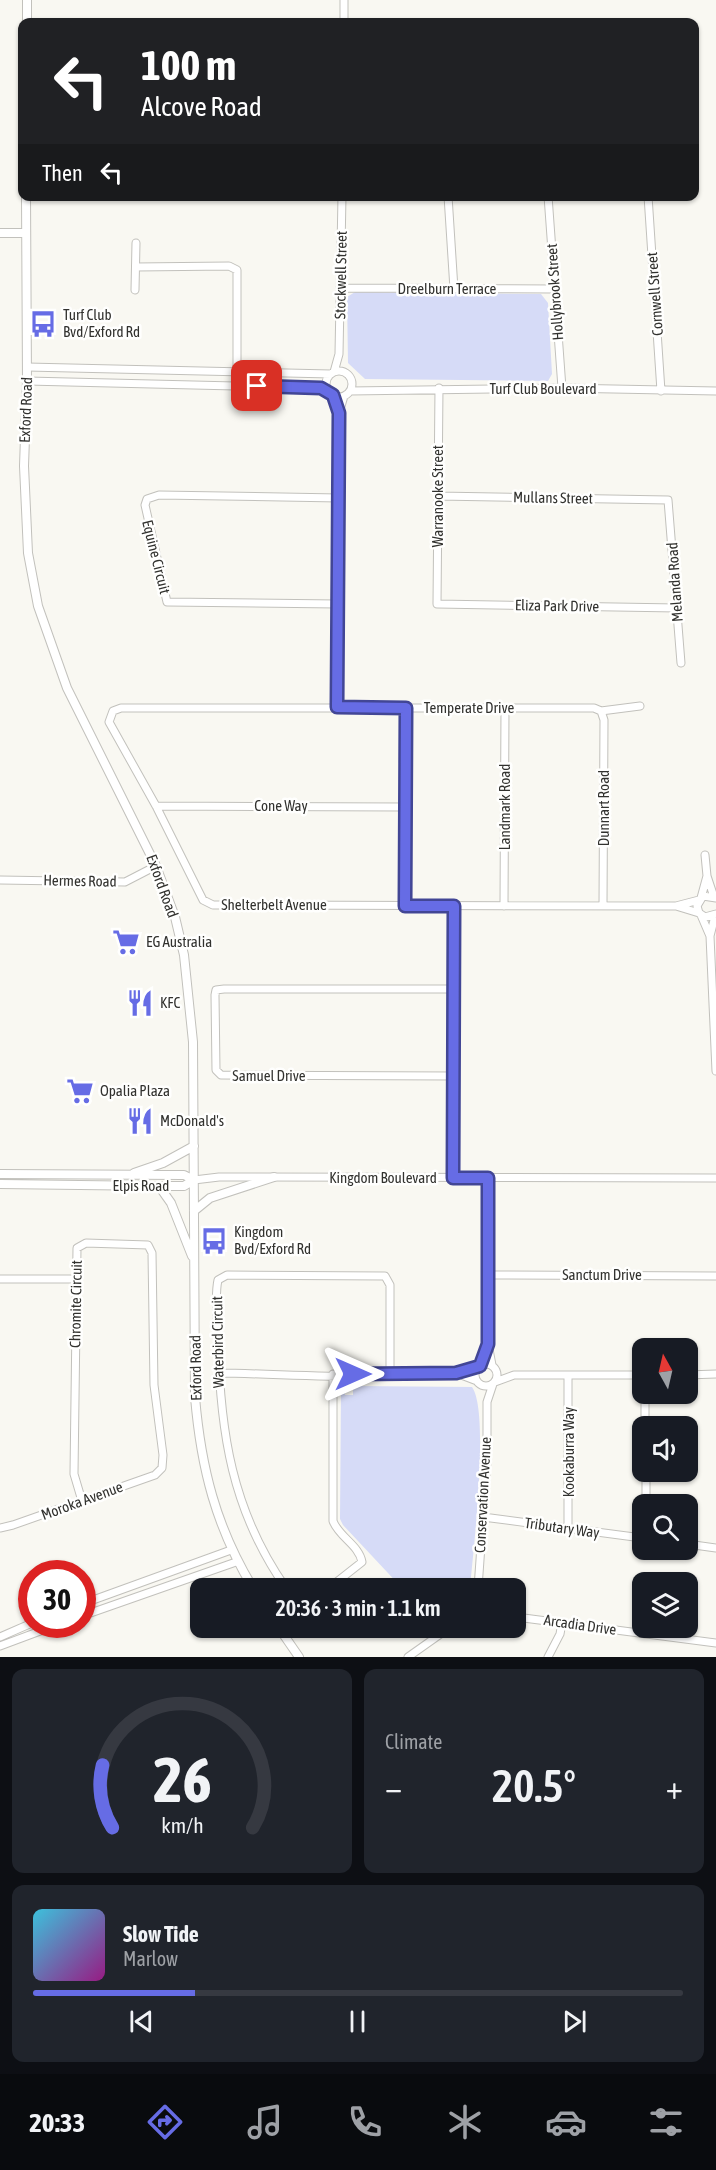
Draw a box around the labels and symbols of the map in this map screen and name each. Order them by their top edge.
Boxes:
street label: Stockwell Street [331,231,350,319]
street label: Hollybrook Street [543,243,566,341]
street label: Cornwell Street [643,252,666,337]
street label: Dreelburn Terrace [398,280,497,297]
place label: Turf Club Bvd/Exford Rd [63,306,140,340]
bus stop icon: Turf Club Bvd/Exford Rd [28,309,58,339]
pin [231,360,282,411]
street label: Exford Road [16,377,35,443]
street label: Turf Club Boulevard [489,380,597,397]
street label: Warranooke Street [429,445,446,547]
street label: Mullans Street [513,488,593,507]
street label: Equine Circuit [139,518,174,596]
street label: Melanda Road [663,542,686,622]
street label: Eliza Park Drive [515,596,600,615]
street label: Temperate Drive [424,699,514,716]
street label: Landmark Road [496,764,513,850]
street label: Dunnart Road [595,770,612,846]
street label: Cone Way [254,797,308,814]
street label: Exford Road [143,852,182,920]
street label: Hermes Road [43,871,117,890]
street label: Shelterbelt Avenue [221,896,327,913]
supermarket icon: EG Australia [111,927,141,957]
place label: EG Australia [146,933,212,950]
restaurant icon: KFC [125,988,155,1018]
place label: KFC [160,994,180,1011]
street label: Samuel Drive [232,1067,306,1084]
supermarket icon: Opalia Plaza [65,1076,95,1106]
place label: Opalia Plaza [100,1082,170,1099]
restaurant icon: McDonald's [125,1106,155,1136]
place label: McDonald's [160,1112,224,1129]
street label: Kingdom Boulevard [329,1169,437,1186]
street label: Elpis Road [113,1177,169,1194]
place label: Kingdom Bvd/Exford Rd [234,1223,311,1257]
bus stop icon: Kingdom Bvd/Exford Rd [199,1226,229,1256]
street label: Chromite Circuit [66,1260,85,1348]
street label: Sanctum Drive [562,1266,642,1283]
street label: Waterbird Circuit [208,1296,227,1388]
street label: Exford Road [186,1335,205,1401]
north arrow [632,1338,698,1404]
position arrow [321,1342,385,1406]
street label: Kookaburra Way [560,1407,577,1497]
street label: Conservation Avenue [471,1436,494,1553]
street label: Moroka Avenue [39,1478,125,1523]
street label: Tributary Way [524,1514,601,1541]
speed limit sign: 30 [18,1560,96,1638]
street label: Arcadia Drive [543,1611,618,1638]

